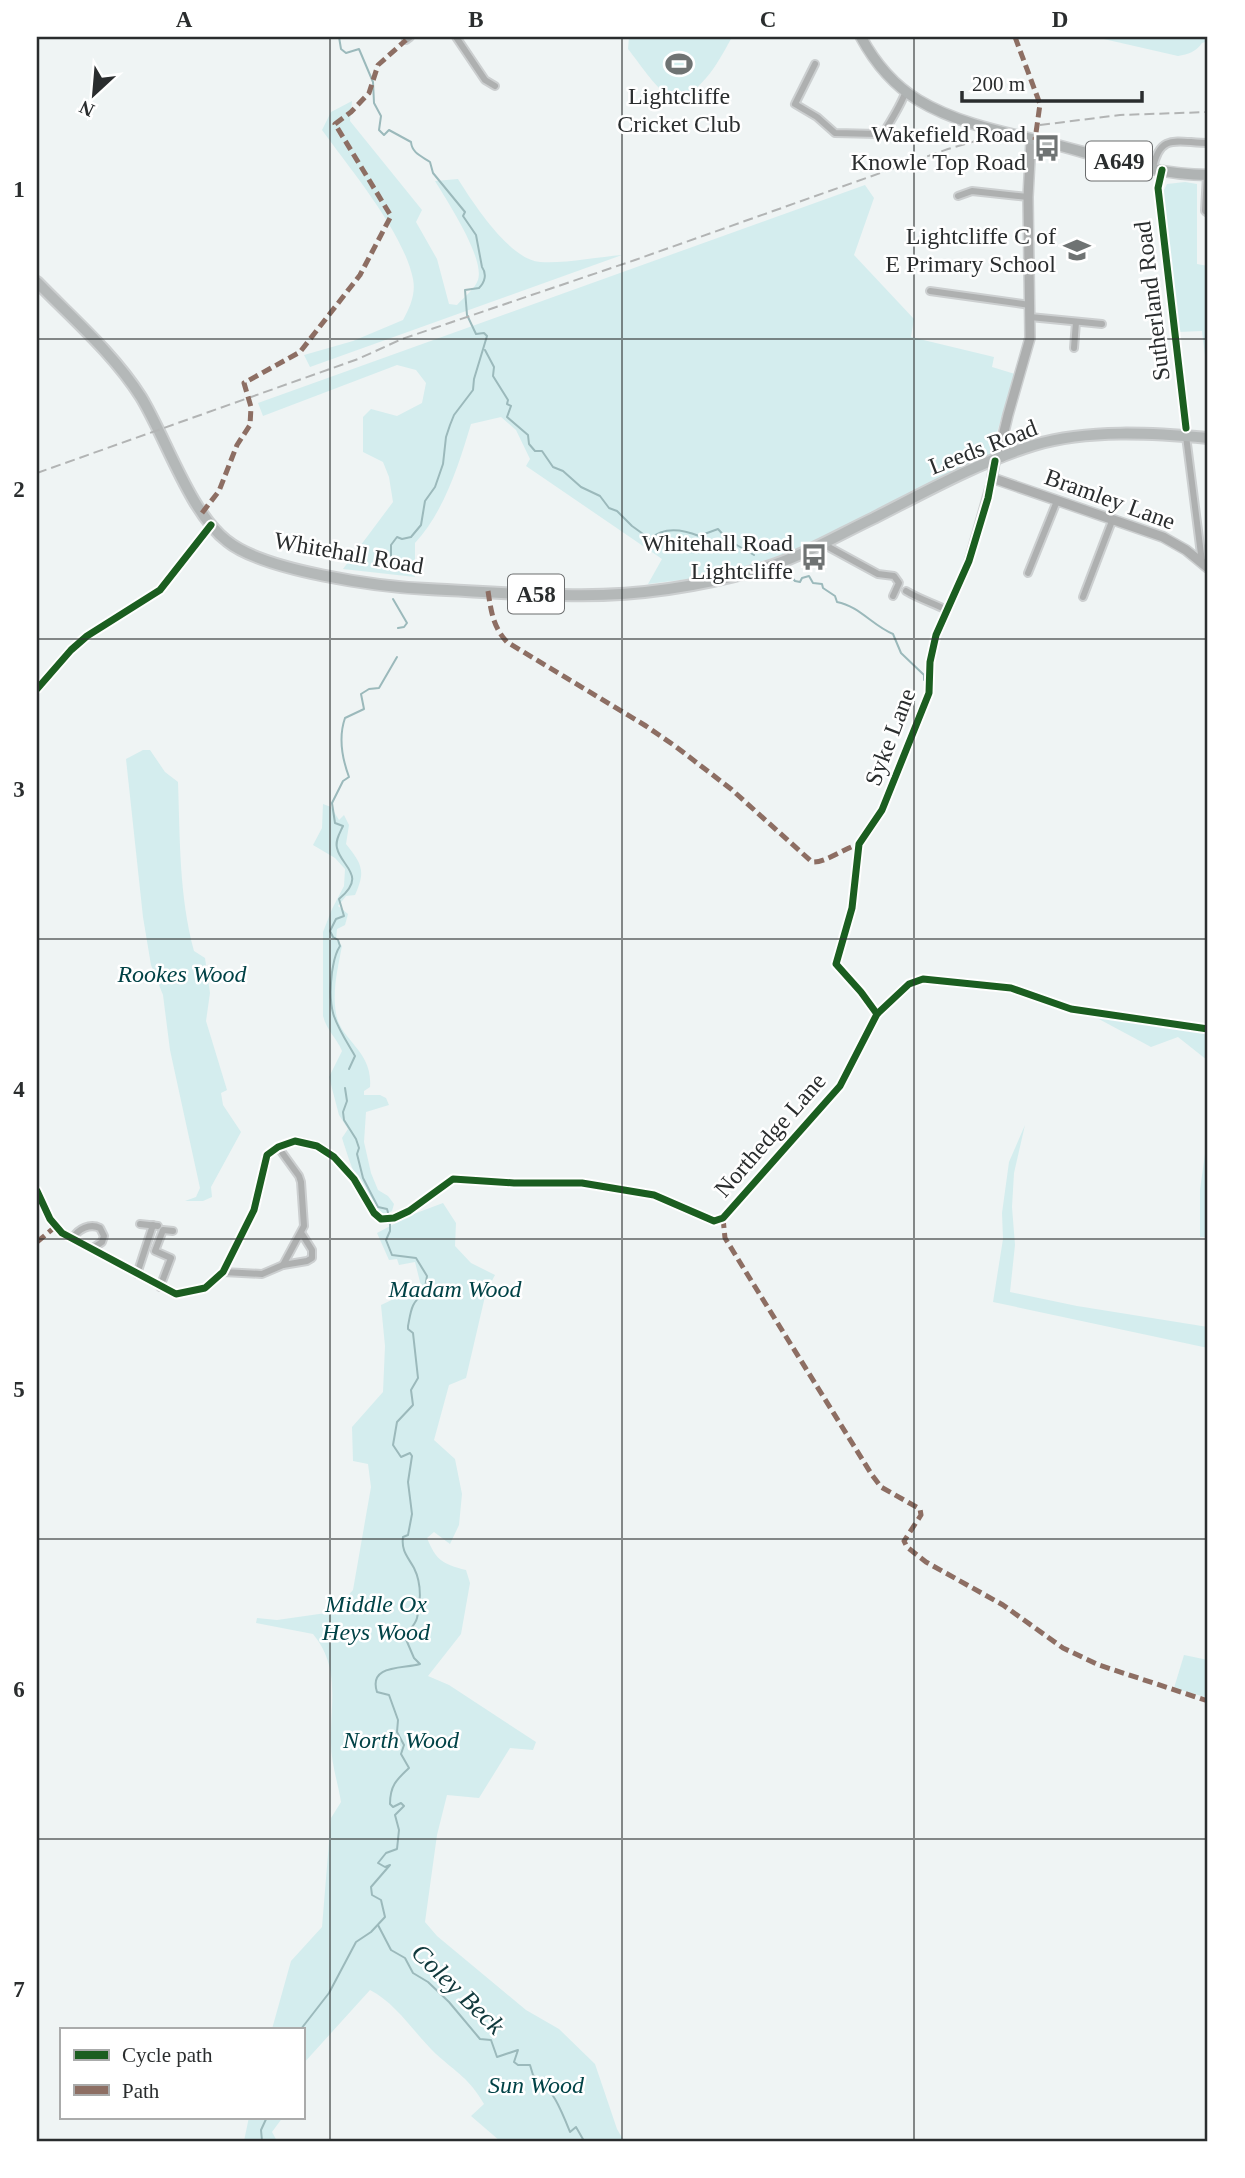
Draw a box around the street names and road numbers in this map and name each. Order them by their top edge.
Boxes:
road number: A649 [1086,142,1152,180]
street label: Sutherland Road [1129,220,1175,382]
street label: Leeds Road [925,414,1041,480]
street label: Bramley Lane [1041,463,1179,535]
street label: Whitehall Road [272,527,426,579]
road number: A58 [508,574,564,614]
street label: Syke Lane [860,685,920,789]
street label: Northedge Lane [709,1068,831,1202]

